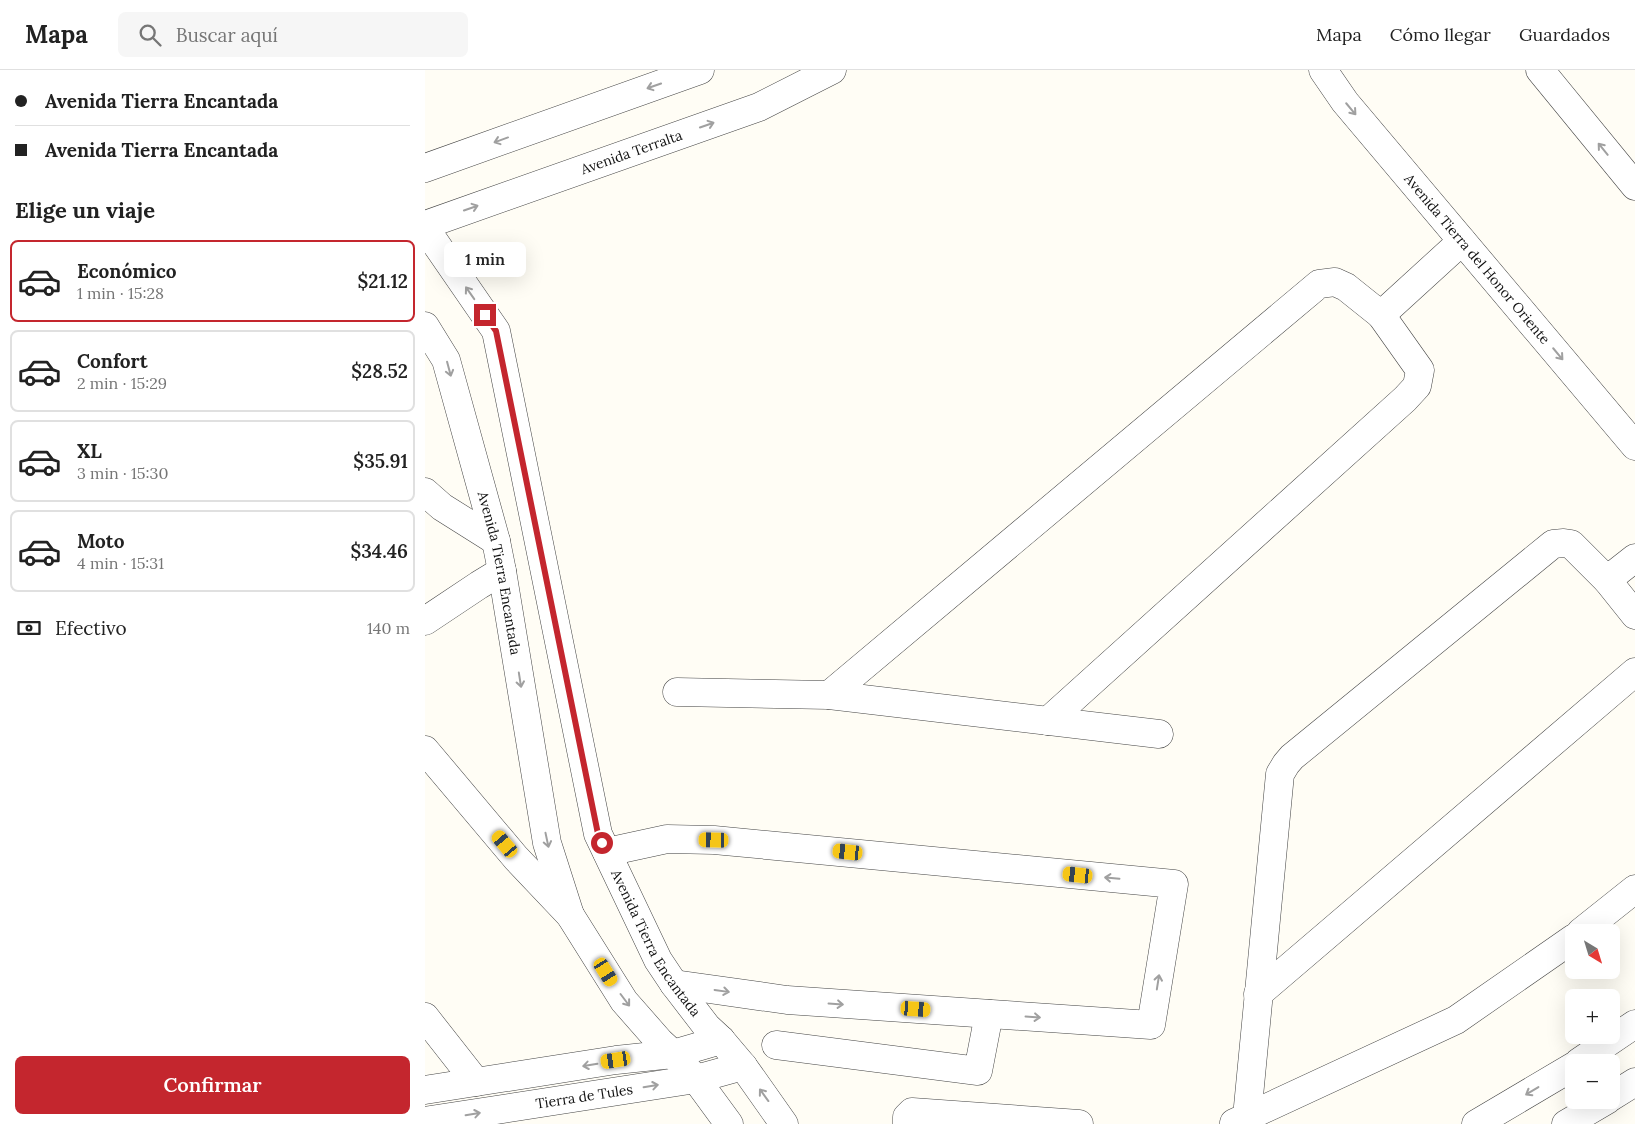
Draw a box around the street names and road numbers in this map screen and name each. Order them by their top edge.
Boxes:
street label: Avenida Terralta [577,126,685,179]
street label: Avenida Tierra del Honor Oriente [1400,169,1554,348]
street label: Avenida Tierra Encantada [473,488,525,656]
street label: Avenida Tierra Encantada [607,866,705,1020]
street label: Tierra de Tules [534,1080,634,1113]

